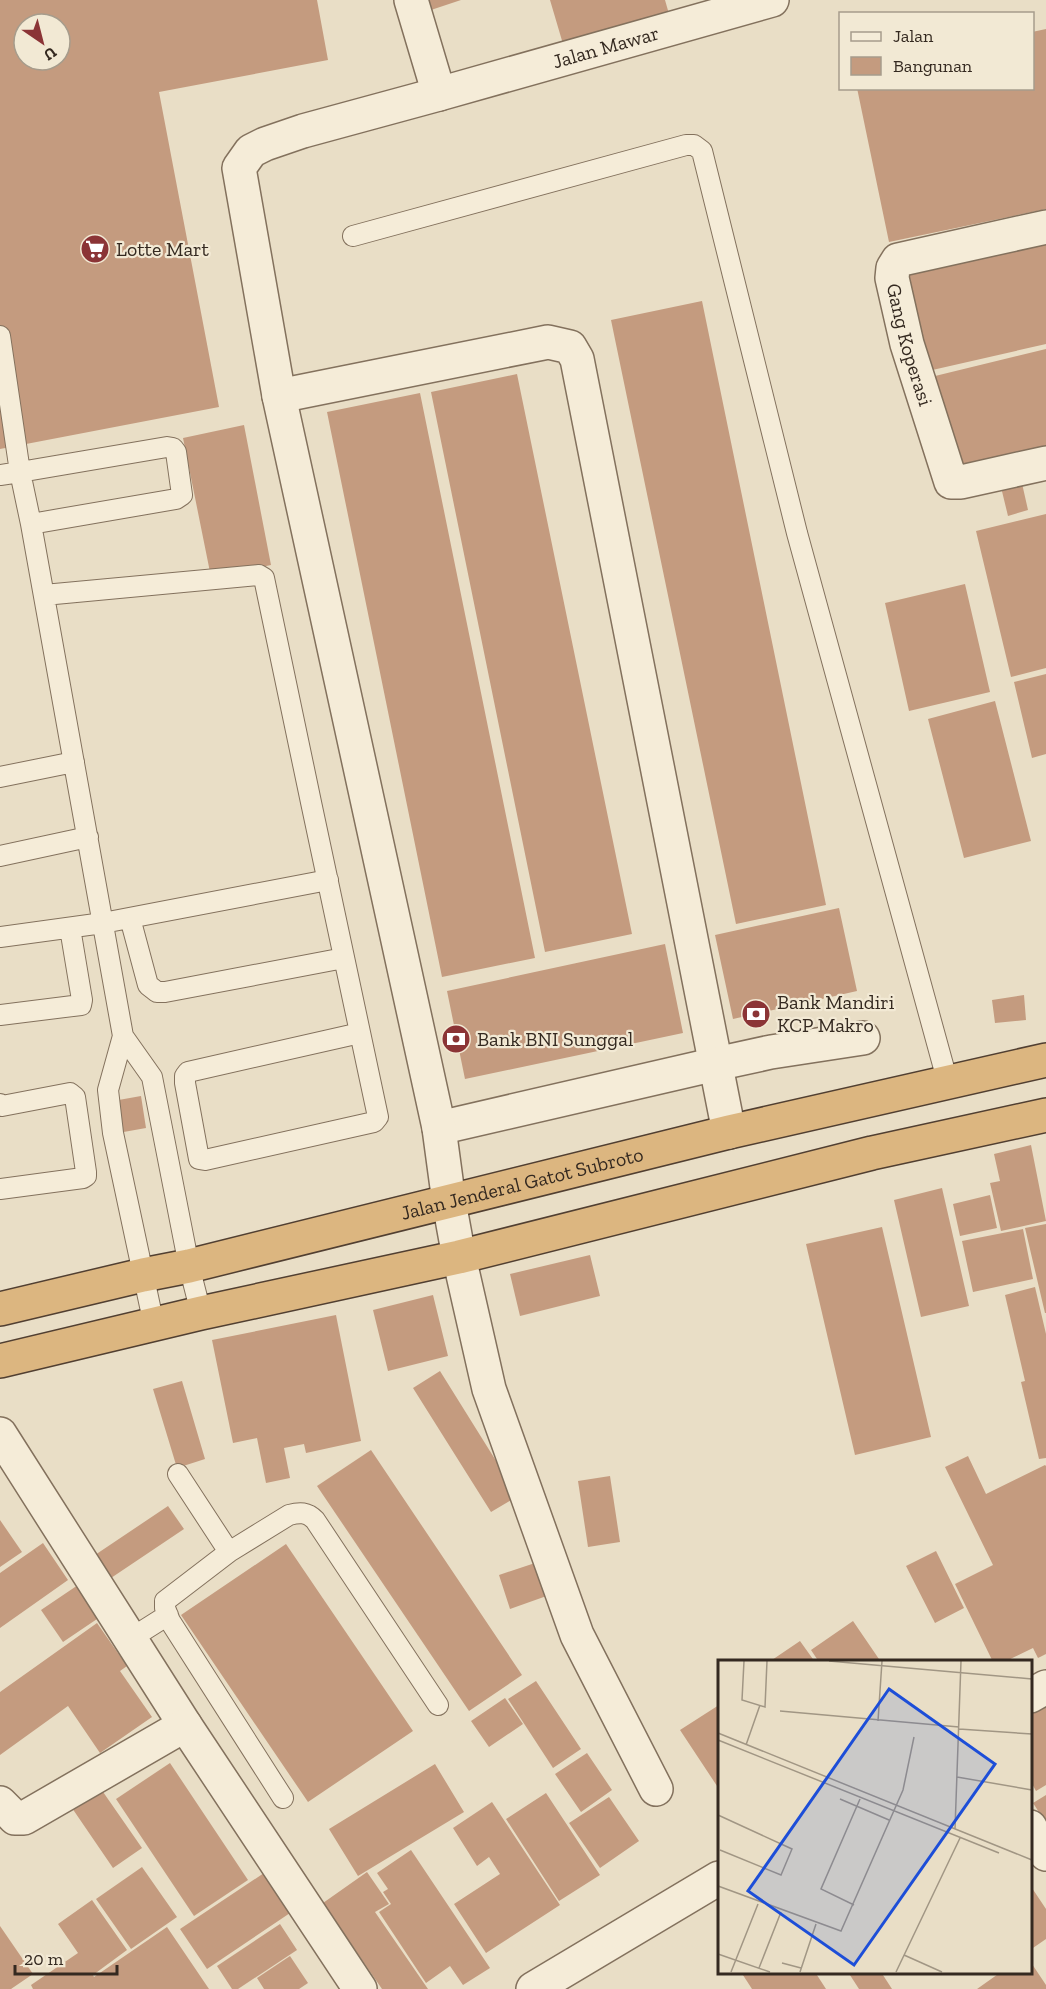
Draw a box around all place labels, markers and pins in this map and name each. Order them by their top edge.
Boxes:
supermarket icon: Lotte Mart [79,233,111,265]
place label: Lotte Mart [116,237,209,261]
place label: Bank Mandiri KCP Makro [777,990,895,1037]
bank icon: Bank Mandiri KCP Makro [740,998,772,1030]
bank icon: Bank BNI Sunggal [440,1023,472,1055]
place label: Bank BNI Sunggal [477,1027,633,1051]

